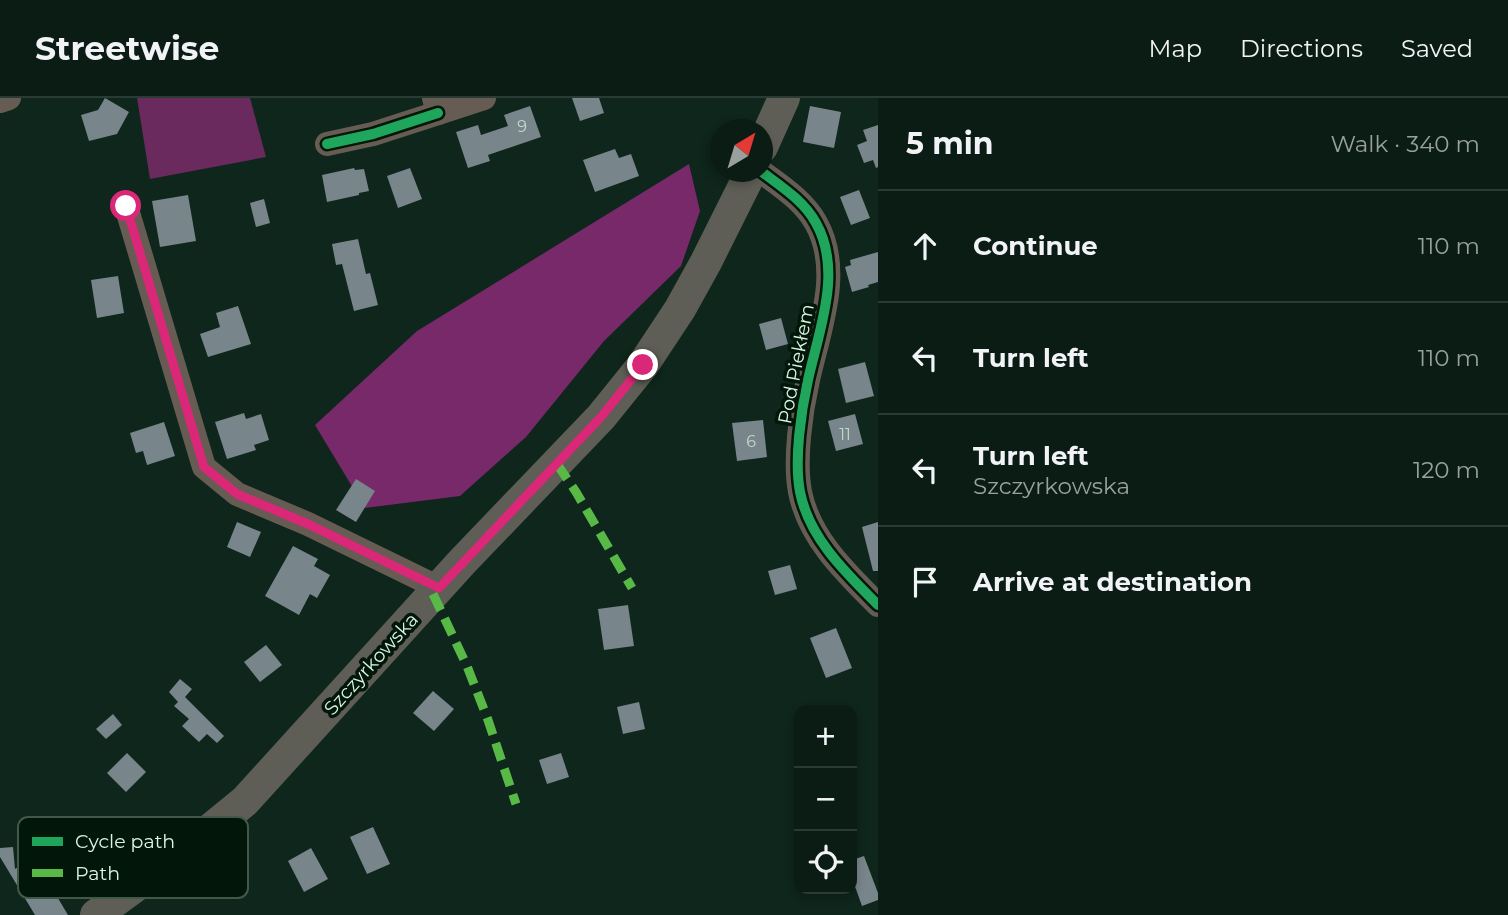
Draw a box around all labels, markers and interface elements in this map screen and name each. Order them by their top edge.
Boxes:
text: Streetwise [35,28,219,68]
text: Map [1149,34,1202,63]
text: Directions [1240,34,1363,63]
text: Saved [1401,34,1473,63]
house number: 9 [517,117,527,136]
north arrow [710,119,773,182]
text: 5 min [906,125,994,162]
text: Walk · 340 m [1331,130,1480,158]
route start [110,190,141,221]
icon: ahead [906,227,944,265]
text: Continue [973,230,1098,262]
text: 110 m [1418,232,1480,260]
street label: Pod Piekłem [773,302,819,426]
icon: left [906,339,944,377]
text: Turn left [973,342,1089,374]
text: 110 m [1418,344,1480,372]
route end [627,349,658,380]
house number: 11 [839,425,851,444]
house number: 6 [746,432,756,451]
text: Turn left [973,440,1089,472]
icon: left [906,451,944,489]
text: 120 m [1413,456,1480,484]
text: Szczyrkowska [973,472,1130,500]
icon: arrive [906,563,944,601]
text: Arrive at destination [973,566,1252,598]
street label: Szczyrkowska [319,608,423,720]
map controls [794,705,857,894]
button: + [794,705,857,768]
button: − [794,768,857,831]
legend [18,817,248,898]
text: Cycle path [75,830,175,853]
button: locate [794,831,857,894]
text: Path [75,862,120,885]

